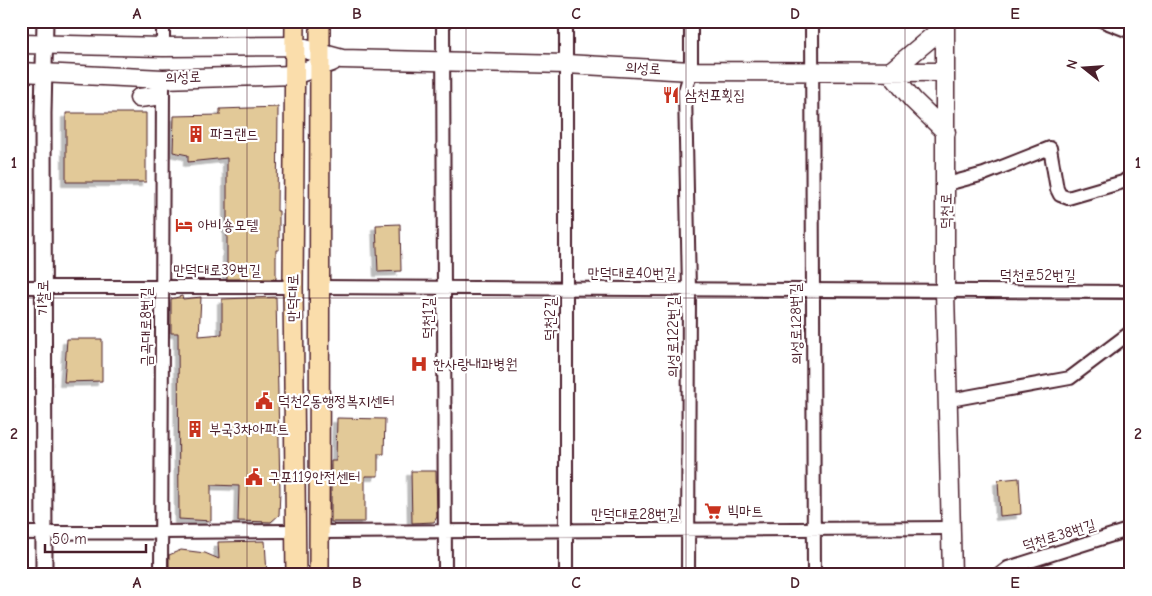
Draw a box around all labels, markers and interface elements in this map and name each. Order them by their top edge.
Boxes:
text: A [133,5,142,23]
text: B [352,5,362,23]
text: C [571,5,581,23]
text: D [790,5,800,23]
text: E [1010,5,1020,23]
north arrow [1060,42,1110,92]
text: N [1063,57,1082,71]
street label: 의성로 [624,58,662,78]
street label: 의성로 [165,67,201,87]
restaurant icon: 삼천포횟집 [661,85,681,105]
place label: 삼천포횟집 [685,86,745,104]
building icon: 파크랜드 [186,124,206,144]
place label: 파크랜드 [210,125,258,143]
text: 1 [11,154,17,172]
text: 1 [1135,154,1141,172]
street label: 덕천로 [937,193,955,229]
hotel icon: 아비숑모텔 [174,215,194,235]
place label: 아비숑모텔 [198,216,258,234]
street label: 만덕대로39번길 [173,261,261,279]
street label: 만덕대로40번길 [588,264,676,282]
street label: 덕천로52번길 [1000,266,1076,284]
street label: 만덕대로 [284,274,302,322]
street label: 기찰로 [34,280,52,316]
street label: 의성로128번길 [786,283,806,365]
street label: 금곡대로8번길 [137,287,155,367]
street label: 의성로122번길 [664,296,682,378]
street label: 덕천1길 [419,297,437,339]
street label: 덕천2길 [541,297,559,341]
hospital icon: 한사랑내과병원 [409,354,429,374]
place label: 한사랑내과병원 [433,355,518,373]
public building icon: 덕천2동행정복지센터 [254,391,274,411]
place label: 덕천2동행정복지센터 [278,392,394,410]
building icon: 부국3차아파트 [185,419,205,439]
place label: 부국3차아파트 [209,420,289,438]
text: 2 [10,425,18,443]
text: 2 [1134,425,1142,443]
public building icon: 구포119안전센터 [244,467,264,487]
place label: 구포119안전센터 [268,468,360,486]
supermarket icon: 빅마트 [703,501,723,521]
place label: 빅마트 [727,502,763,520]
street label: 만덕대로28번길 [591,505,679,523]
street label: 덕천로38번길 [1020,515,1098,555]
scale bar [45,521,146,553]
text: 50 m [52,530,87,548]
text: A [133,574,142,592]
text: B [352,574,362,592]
text: C [571,574,581,592]
text: D [790,574,800,592]
text: E [1010,574,1020,592]

